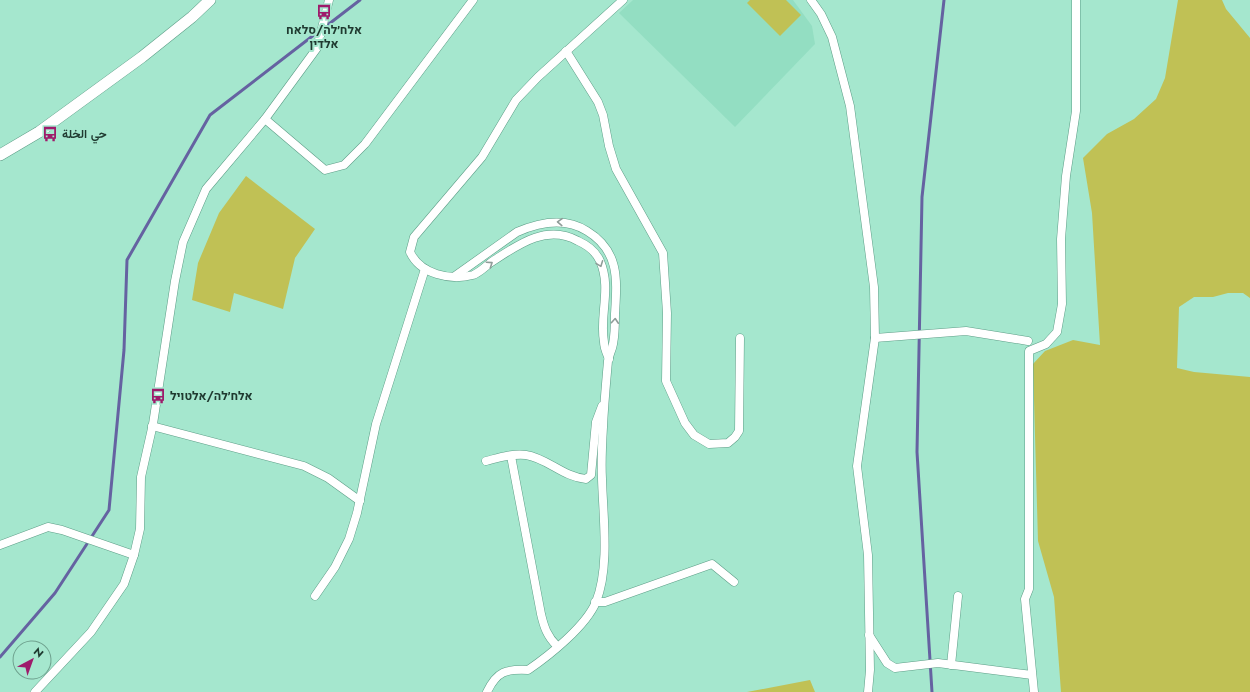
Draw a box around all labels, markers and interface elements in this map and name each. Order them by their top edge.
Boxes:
bus stop icon: אלח׳לה/סלאח אלדין [315,3,333,21]
place label: אלח׳לה/סלאח אלדין [286,21,362,53]
bus stop icon: حي الخلة [41,125,59,143]
place label: حي الخلة [62,125,107,144]
one-way arrow [557,218,563,227]
one-way arrow [596,260,604,267]
one-way arrow [486,261,493,268]
one-way arrow [610,318,619,324]
bus stop icon: אלח׳לה/אלטויל [149,387,167,405]
place label: אלח׳לה/אלטויל [170,387,253,405]
north arrow [12,640,52,680]
text: N [30,644,47,661]

